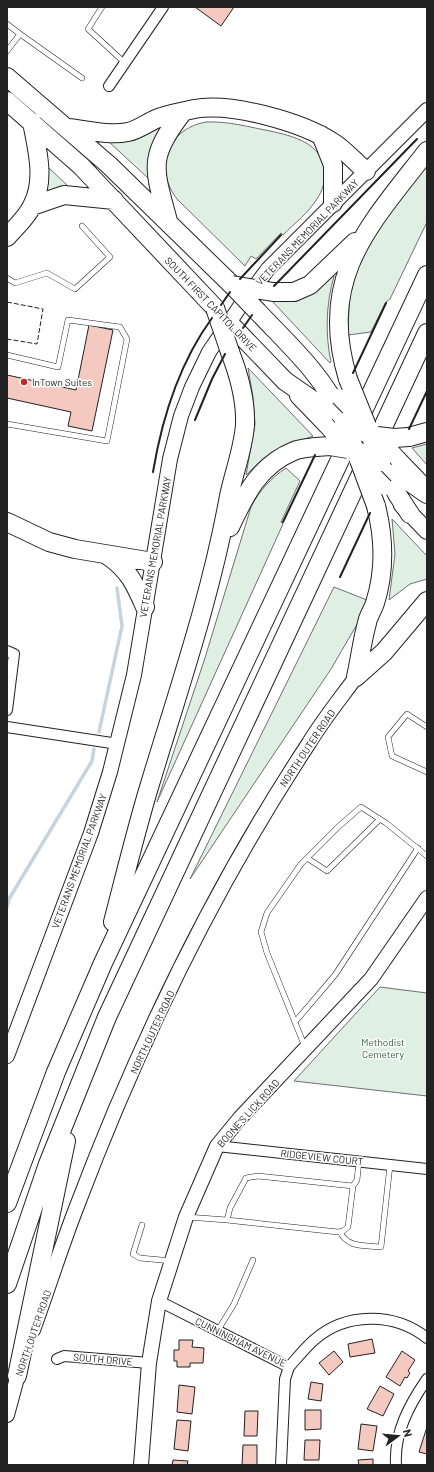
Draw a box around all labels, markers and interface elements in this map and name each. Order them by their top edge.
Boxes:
street label: VETERANS MEMORIAL PARKWAY [253,176,361,287]
street label: SOUTH FIRST CAPITOL DRIVE [163,254,259,354]
place label: InTown Suites [32,376,92,388]
marker: InTown Suites [19,377,29,387]
street label: VETERANS MEMORIAL PARKWAY [137,475,173,618]
street label: NORTH OUTER ROAD [277,707,337,789]
street label: VETERANS MEMORIAL PARKWAY [49,792,109,930]
street label: NORTH OUTER ROAD [127,988,177,1076]
park label: Methodist Cemetery [361,1036,405,1060]
street label: BOONE'S LICK ROAD [214,1076,282,1150]
street label: RIDGEVIEW COURT [280,1147,364,1167]
street label: NORTH OUTER ROAD [13,1288,53,1378]
street label: CUNNINGHAM AVENUE [193,1315,289,1369]
street label: SOUTH DRIVE [73,1350,133,1368]
north arrow [378,1416,418,1456]
text: N [401,1428,415,1438]

